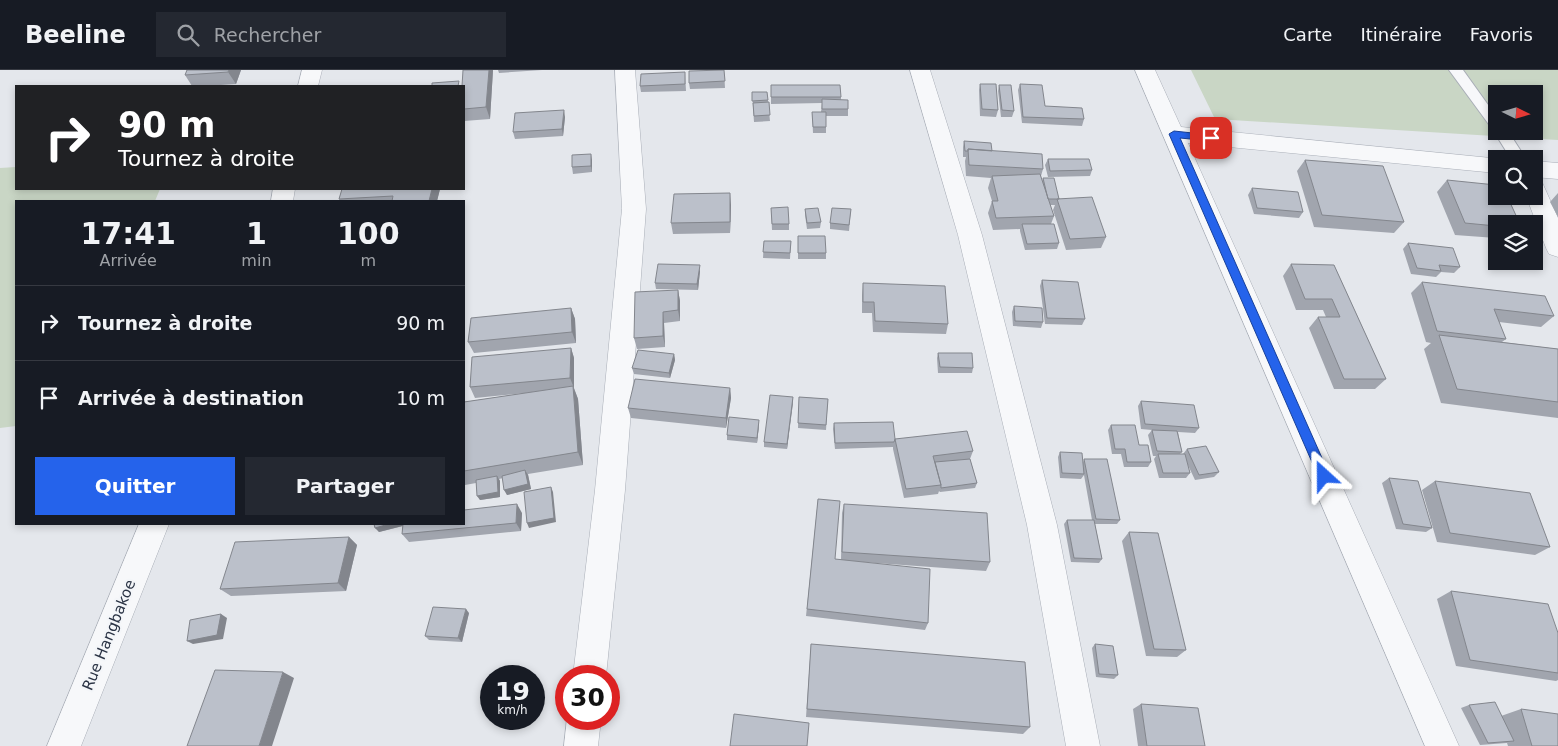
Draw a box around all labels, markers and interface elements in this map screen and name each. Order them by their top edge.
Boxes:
search box [156,12,506,57]
text: Beeline [25,21,126,49]
icon: search [174,21,202,49]
text: Rechercher [214,24,321,46]
text: Carte [1283,24,1332,45]
text: Itinéraire [1360,24,1442,45]
text: Favoris [1470,24,1533,45]
north arrow [1488,85,1542,140]
map controls [1488,85,1543,270]
icon: right [35,105,100,170]
text: 90 m [118,105,215,145]
pin [1190,117,1232,159]
icon: arrive [1197,124,1225,152]
text: Tournez à droite [118,146,295,171]
button: search [1488,150,1543,205]
button: layers [1488,215,1543,270]
text: 17:41 [80,216,176,251]
text: 1 [246,216,267,251]
text: 100 [337,216,400,251]
text: Arrivée [99,251,157,270]
text: min [241,251,272,270]
text: m [360,251,376,270]
icon: right [35,309,63,337]
text: Tournez à droite [78,312,252,334]
text: 90 m [396,312,445,334]
icon: arrive [35,384,63,412]
text: Arrivée à destination [78,387,304,409]
text: 10 m [396,387,445,409]
position arrow [1297,449,1349,501]
button: Quitter [35,457,235,515]
button: Partager [245,457,445,515]
street label: Rue Hangbakoe [79,577,139,693]
speed limit sign: 30 [555,665,620,730]
text: 19 [495,677,530,706]
text: km/h [497,703,528,717]

